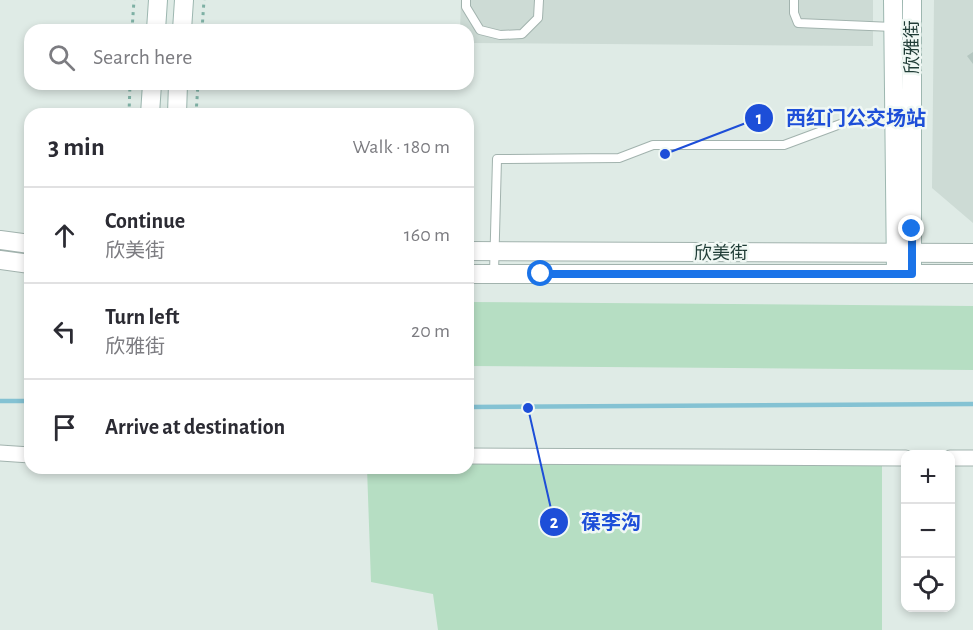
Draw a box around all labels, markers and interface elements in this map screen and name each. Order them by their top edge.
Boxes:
street label: 欣雅街 [902,20,922,74]
search box [24,24,474,90]
icon: search [45,41,78,74]
text: Search here [93,46,192,68]
callout: 西红门公交场站 [744,99,938,137]
text: 西红门公交场站 [786,107,926,129]
text: 1 [756,110,762,128]
text: 3 min [48,134,105,160]
text: Walk · 180 m [353,137,450,157]
text: Continue [105,210,185,232]
route end [898,215,924,241]
icon: ahead [48,219,81,252]
text: 160 m [404,225,450,245]
text: 欣美街 [105,241,165,261]
street label: 欣美街 [694,243,748,263]
route start [527,260,553,286]
text: Turn left [105,306,179,328]
icon: left [48,315,81,348]
text: 20 m [411,321,450,341]
text: 欣雅街 [105,337,165,357]
icon: arrive [48,411,81,444]
text: Arrive at destination [105,416,285,438]
map controls [901,450,955,612]
button: + [901,450,955,504]
callout: 葆李沟 [539,503,653,541]
button: − [901,504,955,558]
text: 葆李沟 [581,512,641,533]
text: 2 [550,514,559,532]
button: locate [901,558,955,612]

